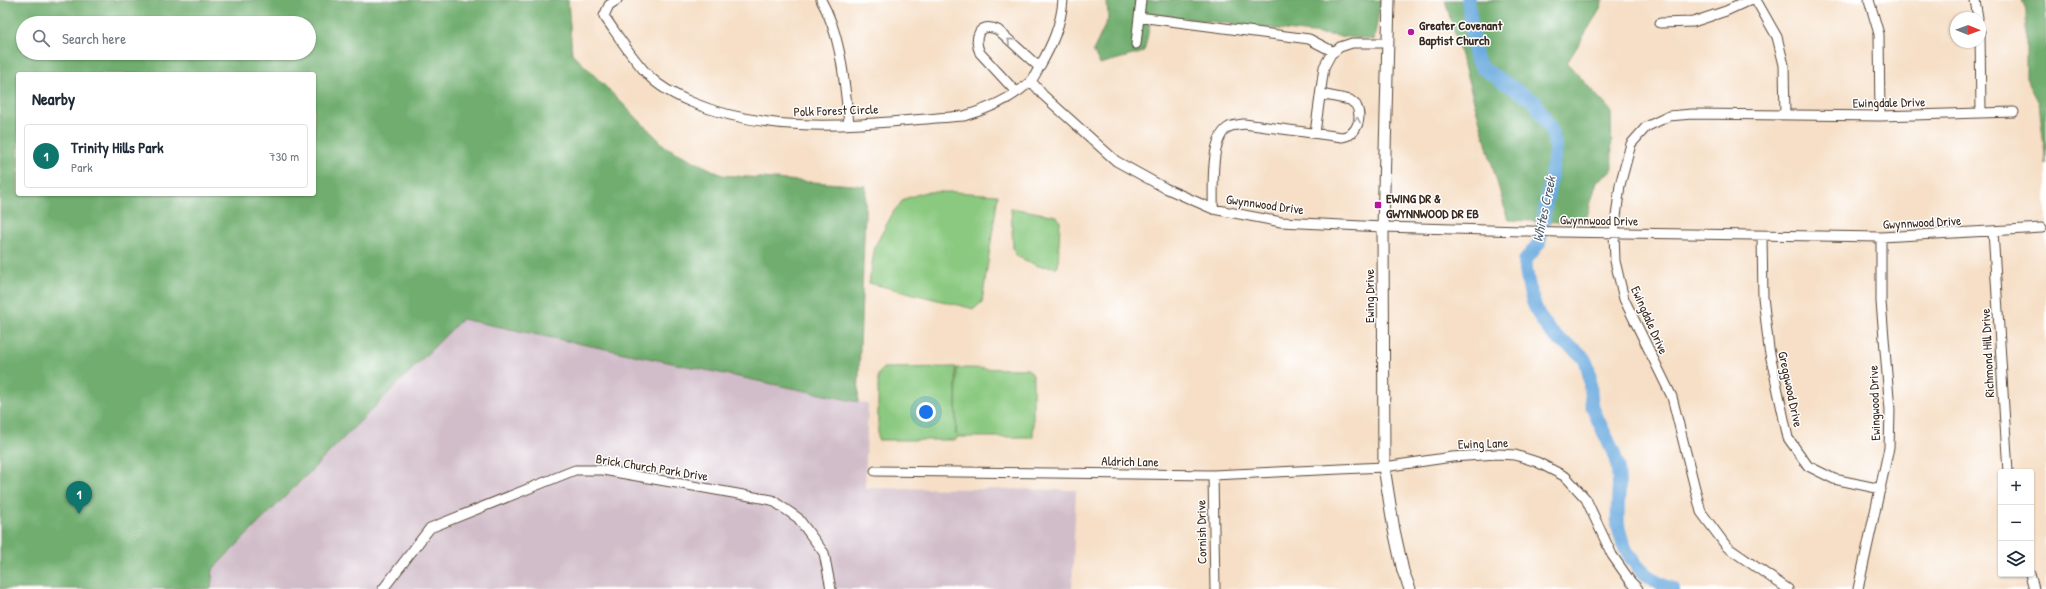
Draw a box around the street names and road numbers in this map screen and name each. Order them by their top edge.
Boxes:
street label: Ewingdale Drive [1853,92,1925,112]
street label: Polk Forest Circle [793,100,879,120]
street label: Gwynnwood Drive [1225,190,1305,218]
street label: Gwynnwood Drive [1560,210,1638,230]
street label: Gwynnwood Drive [1882,211,1962,233]
street label: Ewing Drive [1360,269,1378,323]
street label: Ewingdale Drive [1627,283,1673,357]
street label: Richmond Hill Drive [1976,308,1998,398]
street label: Greggwood Drive [1774,349,1808,429]
street label: Ewingwood Drive [1864,365,1884,441]
street label: Ewing Lane [1458,433,1508,453]
street label: Brick Church Park Drive [595,449,709,485]
street label: Aldrich Lane [1101,452,1159,470]
street label: Cornish Drive [1191,500,1211,564]

